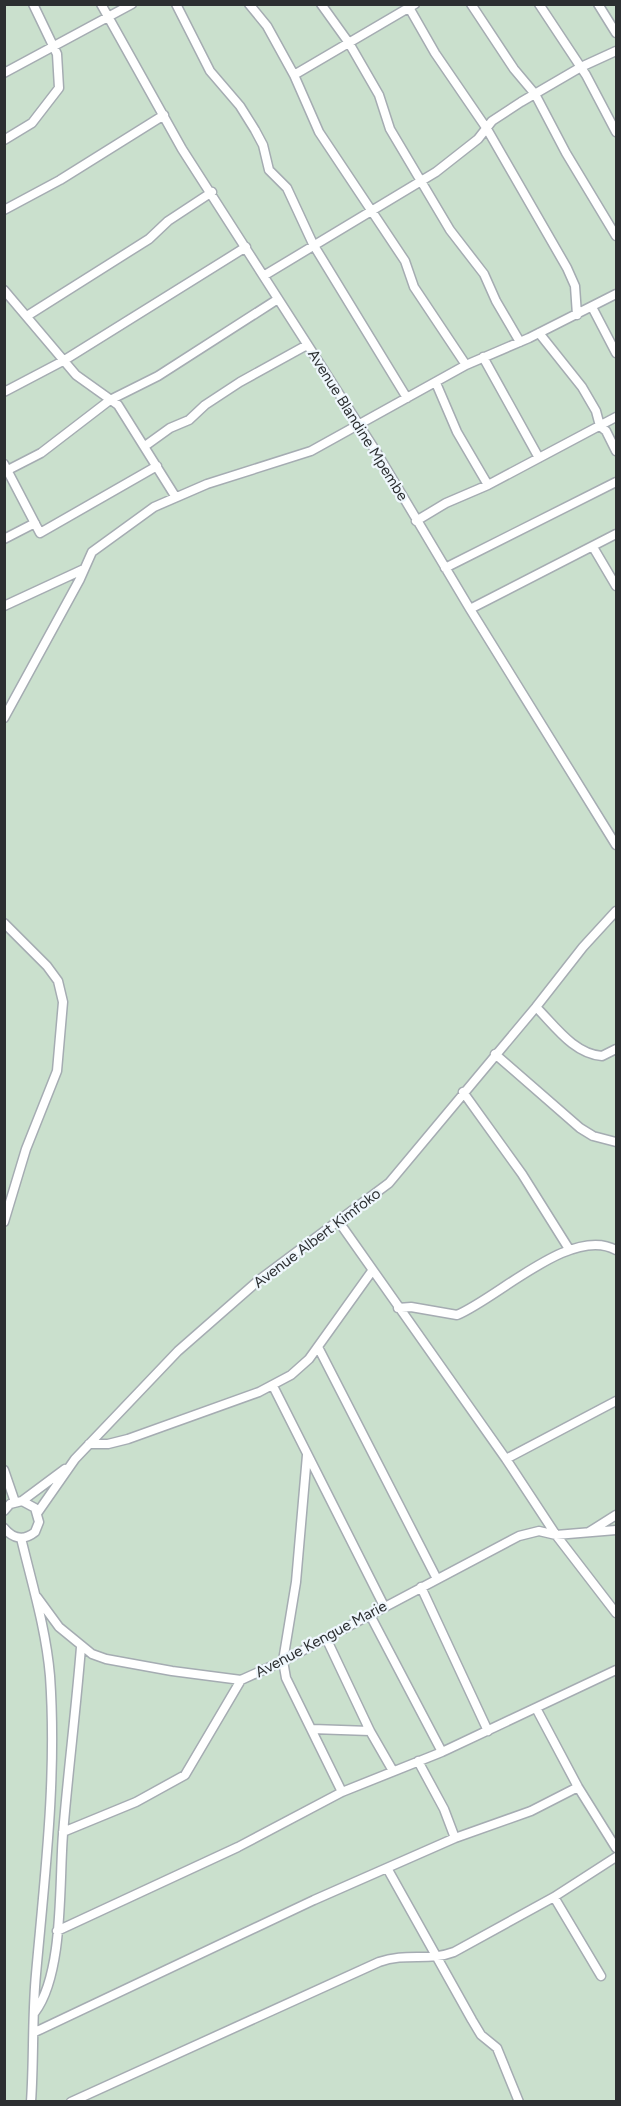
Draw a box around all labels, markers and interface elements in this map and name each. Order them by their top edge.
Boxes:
street label: Avenue Blandine Mpembe [304,346,412,504]
street label: Avenue Albert Kimfoko [250,1184,384,1292]
street label: Avenue Kengue Marie [252,1597,390,1681]

